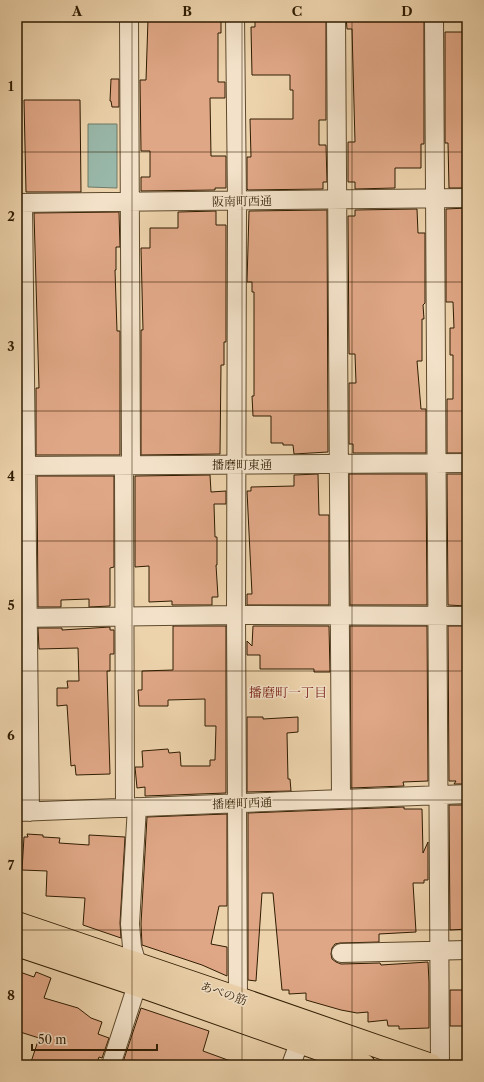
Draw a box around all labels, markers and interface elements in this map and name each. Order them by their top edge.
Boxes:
text: A [71,3,83,19]
text: B [182,3,192,19]
text: C [292,3,302,19]
text: D [401,3,413,19]
text: 1 [8,78,14,94]
street label: 阪南町西通 [212,193,272,209]
text: 2 [7,208,15,224]
text: 3 [7,338,15,354]
street label: 播磨町東通 [212,457,272,472]
text: 4 [7,468,15,484]
text: 5 [7,597,15,613]
district label: 播磨町一丁目 [249,684,327,700]
text: 6 [7,727,15,743]
street label: 播磨町西通 [212,794,272,812]
text: 7 [8,857,15,873]
street label: あべの筋 [199,978,249,1008]
text: 8 [7,987,15,1003]
scale bar [32,1026,157,1052]
text: 50 m [38,1032,67,1047]

